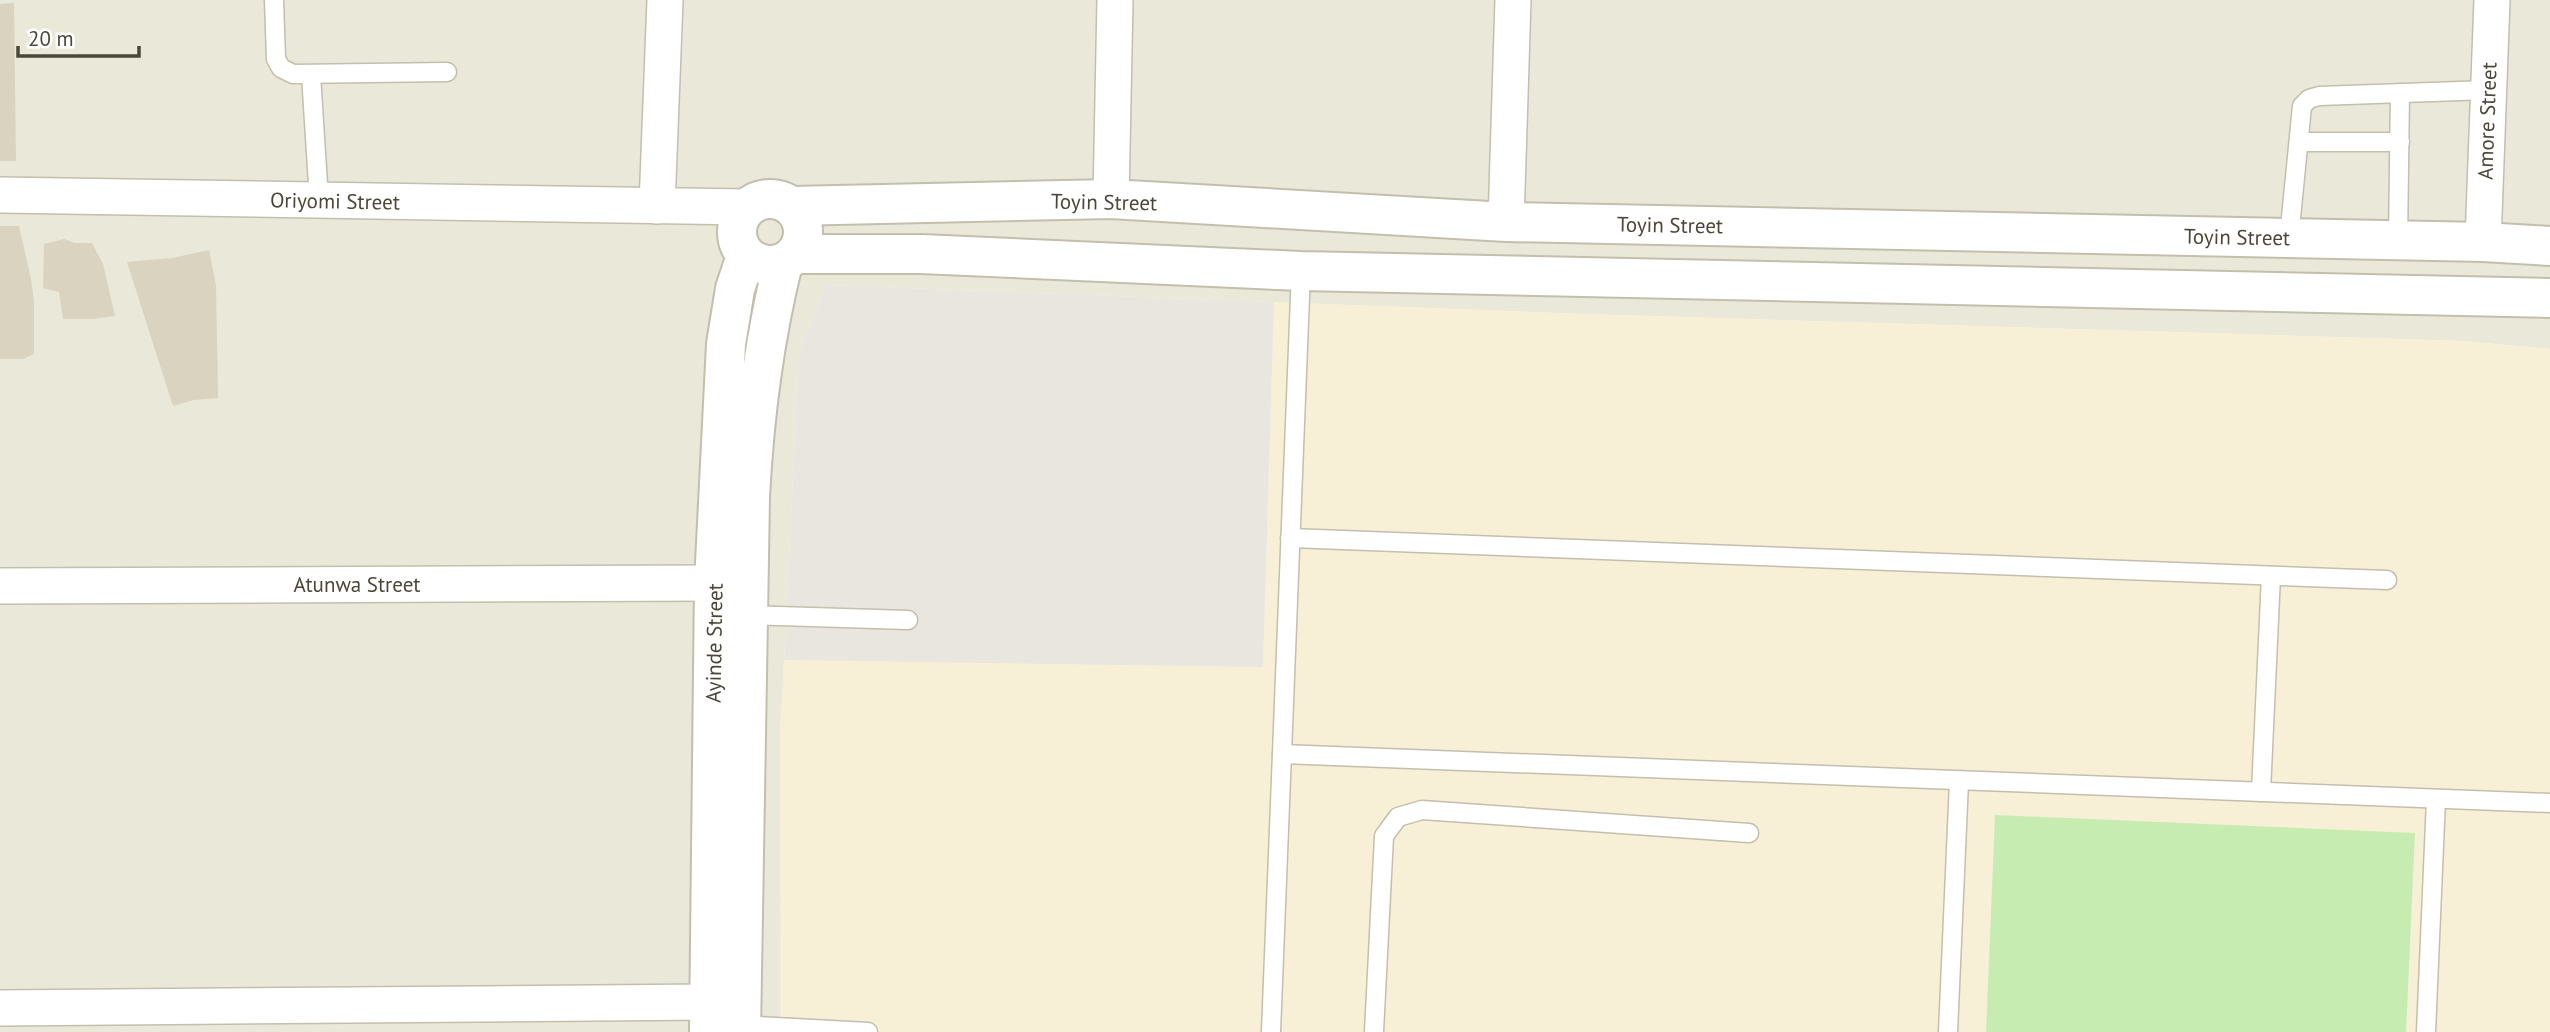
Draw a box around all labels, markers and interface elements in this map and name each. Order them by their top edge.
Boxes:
scale bar [18,14,138,58]
text: 20 m [28,25,74,52]
street label: Amore Street [2471,62,2503,180]
street label: Oriyomi Street [270,186,400,216]
street label: Toyin Street [1051,188,1157,216]
street label: Toyin Street [1617,211,1723,239]
street label: Toyin Street [2184,223,2290,251]
street label: Atunwa Street [294,571,421,598]
street label: Ayinde Street [699,583,729,703]

